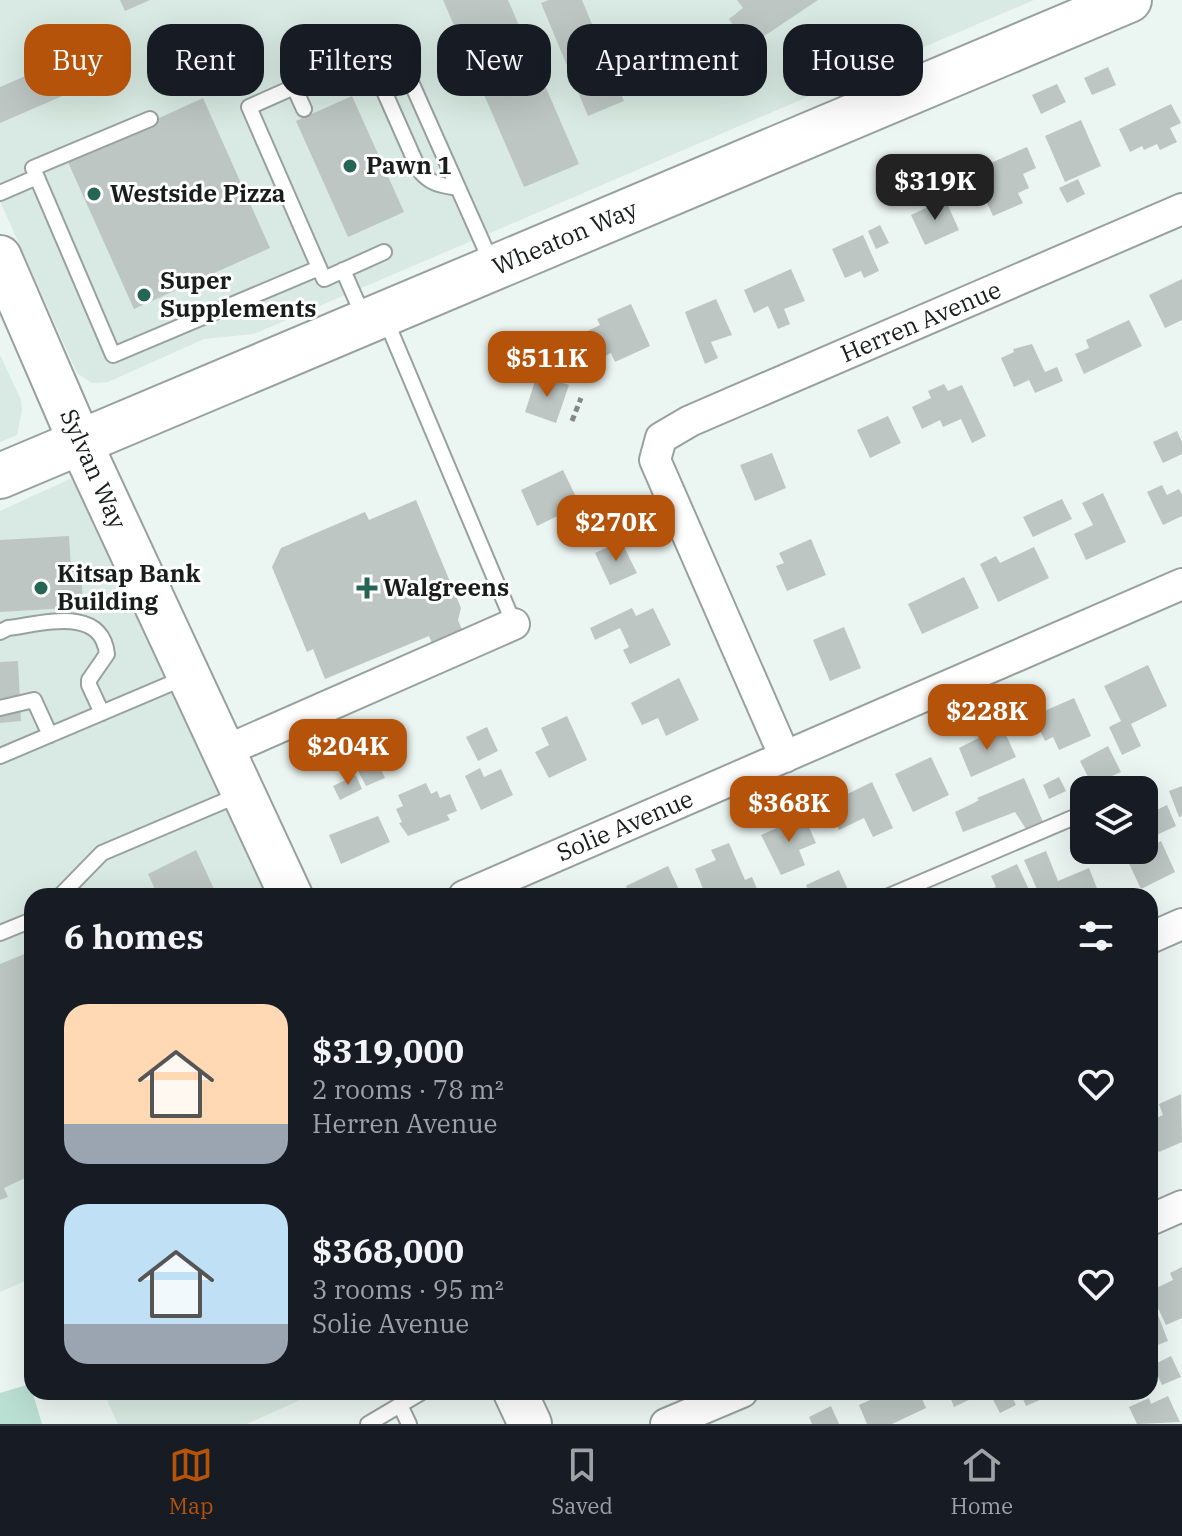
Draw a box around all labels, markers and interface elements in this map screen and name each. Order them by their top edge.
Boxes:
chip: Buy [24,24,131,96]
chip: Rent [147,24,264,96]
chip: Filters [280,24,421,96]
chip: New [437,24,551,96]
chip: Apartment [567,24,767,96]
chip: House [783,24,923,96]
place label: Pawn 1 [366,149,452,181]
pin: $319K [879,154,991,222]
marker: Pawn 1 [341,157,359,175]
text: $319K [894,163,976,197]
place label: Westside Pizza [110,177,286,209]
marker: Westside Pizza [85,185,103,203]
street label: Wheaton Way [487,192,642,282]
place label: Super Supplements [160,264,316,324]
street label: Herren Avenue [836,273,1006,369]
marker: Super Supplements [135,286,153,304]
pin: $511K [491,331,603,399]
text: $511K [506,340,588,374]
street label: Sylvan Way [53,404,135,534]
pin: $270K [560,495,672,563]
text: $270K [575,504,657,538]
place label: Kitsap Bank Building [57,557,201,617]
place label: Walgreens [383,571,509,603]
marker: Kitsap Bank Building [32,579,50,597]
marker: Walgreens [358,579,376,597]
pin: $228K [931,684,1043,752]
text: $228K [946,693,1028,727]
pin: $204K [292,719,404,787]
text: $204K [307,728,389,762]
pin: $368K [733,776,845,844]
map controls [1070,776,1158,864]
button: layers [1070,776,1158,864]
street label: Solie Avenue [552,782,698,868]
text: $368K [748,785,830,819]
text: 6 homes [64,914,204,958]
icon: filters [1074,914,1118,958]
text: $319,000 [312,1028,464,1072]
icon: home [128,1036,224,1132]
icon: heart [1074,1062,1118,1106]
text: 2 rooms · 78 m² [312,1072,504,1106]
text: Herren Avenue [312,1106,497,1140]
text: $368,000 [312,1228,464,1272]
icon: home [128,1236,224,1332]
icon: heart [1074,1262,1118,1306]
text: 3 rooms · 95 m² [312,1272,504,1306]
text: Solie Avenue [312,1306,469,1340]
tab: Map [169,1443,214,1520]
tab: Saved [551,1443,613,1520]
tab: Home [951,1443,1013,1520]

